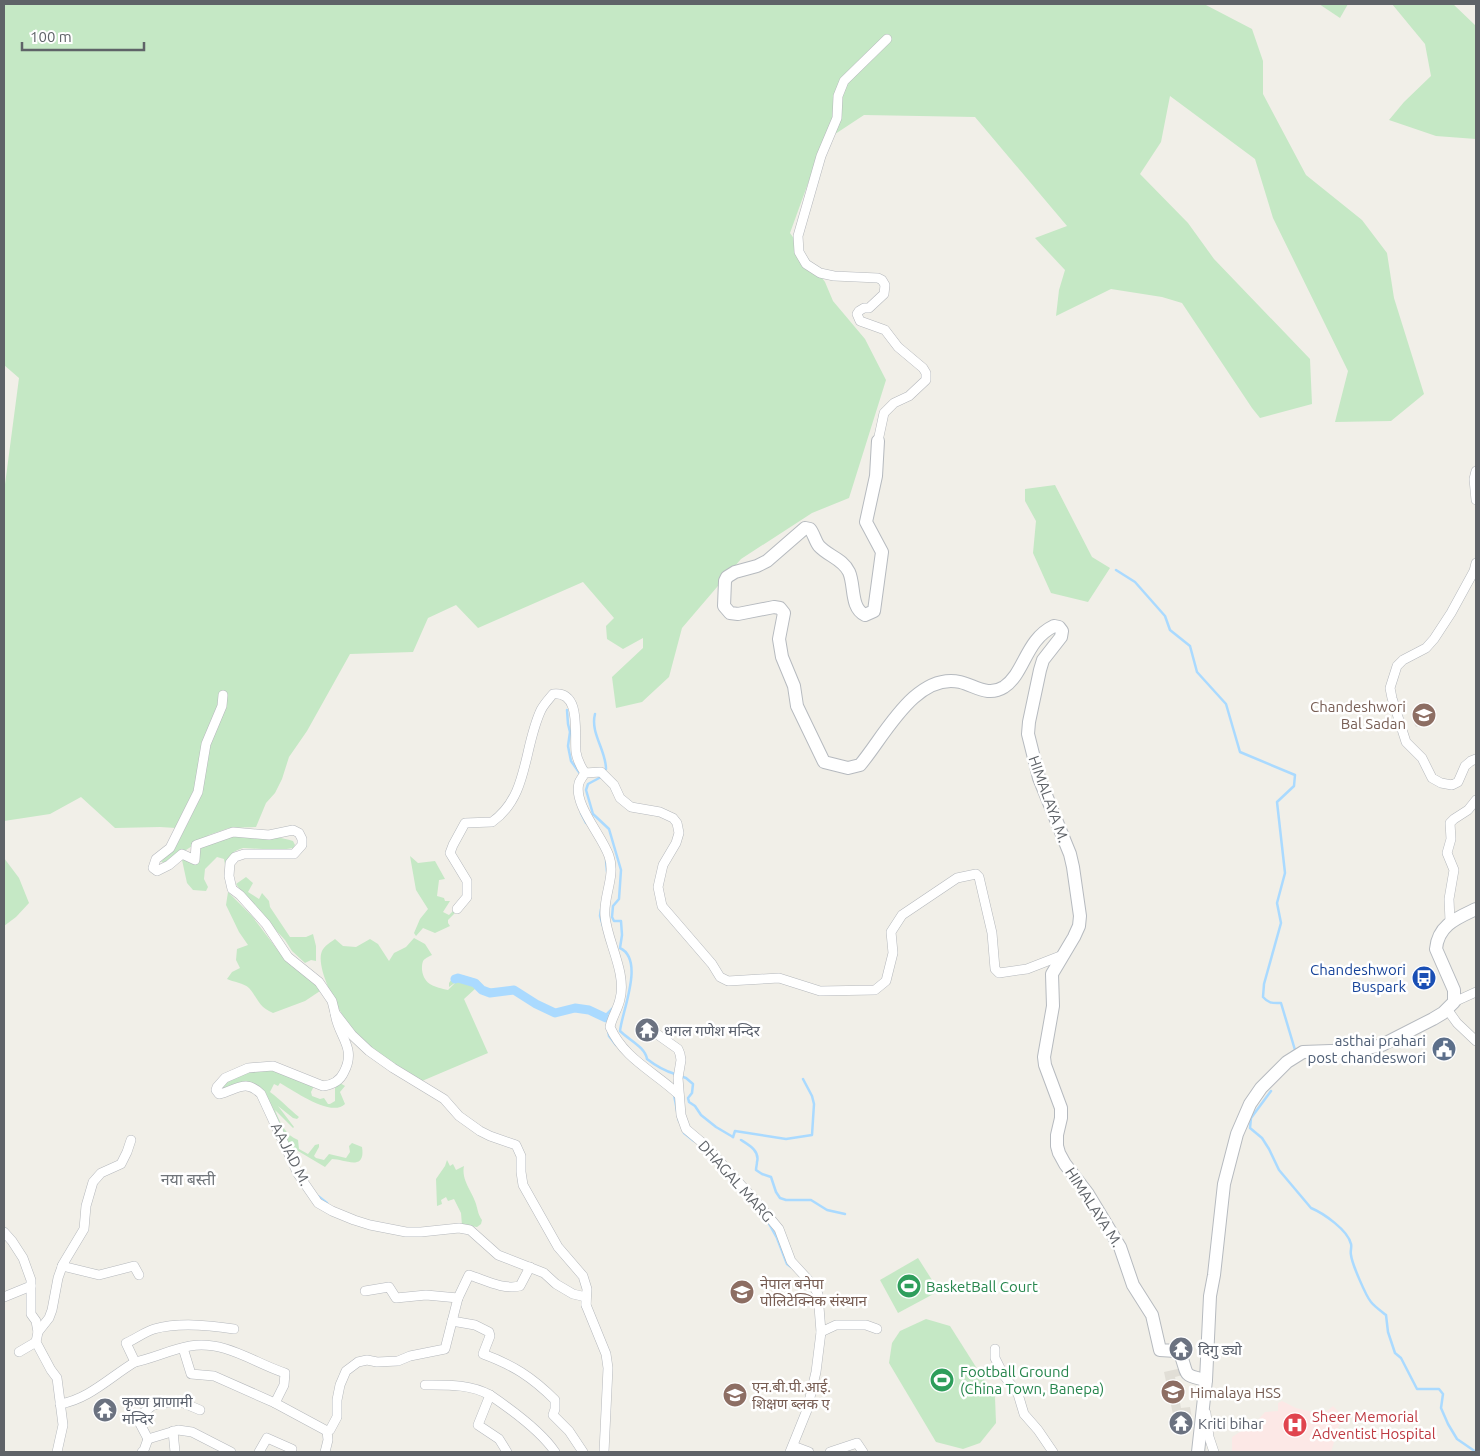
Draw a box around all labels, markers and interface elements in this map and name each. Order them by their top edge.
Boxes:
scale bar [22,20,145,52]
text: 100 m [30,28,72,45]
place label: Chandeshwori Bal Sadan [1310,698,1406,732]
school or university icon: Chandeshwori Bal Sadan [1411,702,1437,728]
street label: HIMALAYA M. [1025,753,1073,845]
place label: Chandeshwori Buspark [1310,961,1406,995]
bus stop icon: Chandeshwori Buspark [1411,965,1437,991]
temple icon: धगल गणेश मन्दिर [634,1017,660,1043]
place label: धगल गणेश मन्दिर [664,1022,761,1039]
place label: asthai prahari post chandeswori [1307,1032,1426,1066]
public building icon: asthai prahari post chandeswori [1431,1036,1457,1062]
street label: AAJAD M. [268,1120,314,1188]
street label: DHAGAL MARG [695,1137,777,1225]
street label: HIMALAYA M. [1062,1164,1126,1250]
district label: नया बस्ती [161,1170,216,1188]
sports icon: BasketBall Court [896,1273,922,1299]
place label: नेपाल बनेपा पोलिटेक्निक संस्थान [760,1275,868,1309]
place label: BasketBall Court [926,1278,1038,1295]
school or university icon: नेपाल बनेपा पोलिटेक्निक संस्थान [729,1279,755,1305]
temple icon: दिगु ड्यो [1168,1336,1194,1362]
place label: दिगु ड्यो [1198,1341,1243,1360]
place label: Football Ground (China Town, Banepa) [960,1363,1104,1397]
sports icon: Football Ground (China Town, Banepa) [929,1367,955,1393]
place label: एन.बी.पी.आई. शिक्षण ब्लक ए [752,1378,831,1412]
school or university icon: Himalaya HSS [1160,1379,1186,1405]
school or university icon: एन.बी.पी.आई. शिक्षण ब्लक ए [722,1382,748,1408]
place label: Himalaya HSS [1190,1384,1281,1401]
place label: कृष्ण प्राणामी मन्दिर [122,1393,194,1427]
temple icon: कृष्ण प्राणामी मन्दिर [92,1397,118,1423]
place label: Sheer Memorial Adventist Hospital [1312,1408,1436,1442]
temple icon: Kriti bihar [1168,1410,1194,1436]
hospital icon: Sheer Memorial Adventist Hospital [1282,1412,1308,1438]
place label: Kriti bihar [1198,1415,1264,1432]

